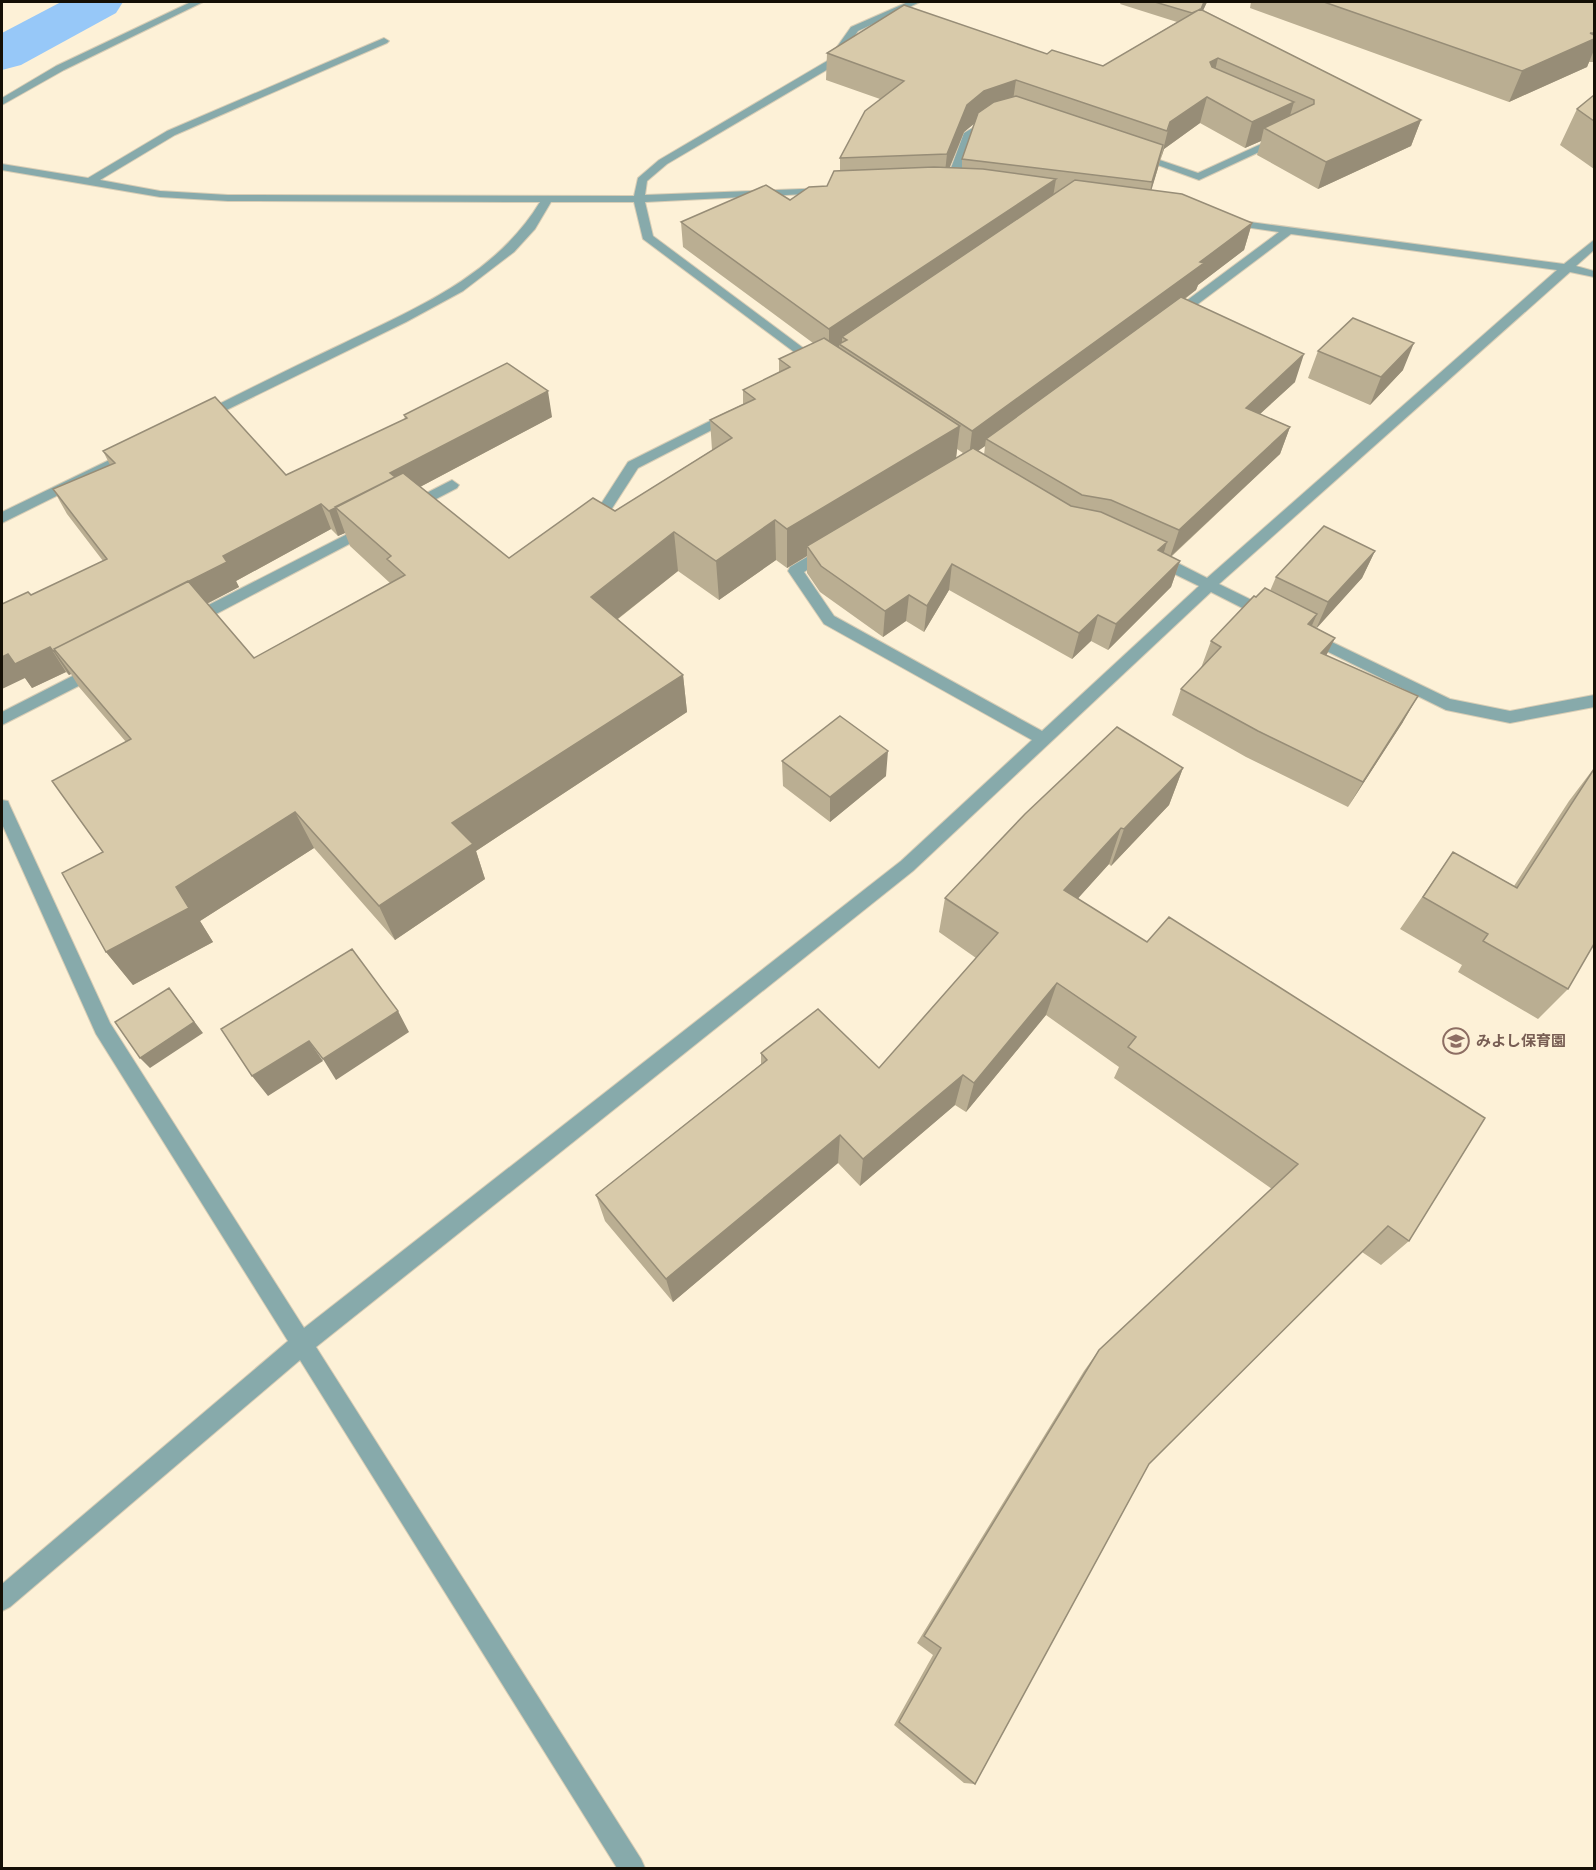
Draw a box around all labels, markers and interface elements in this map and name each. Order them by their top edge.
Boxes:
school or university icon: みよし保育園 [1441,1026,1471,1056]
place label: みよし保育園 [1476,1031,1566,1049]

